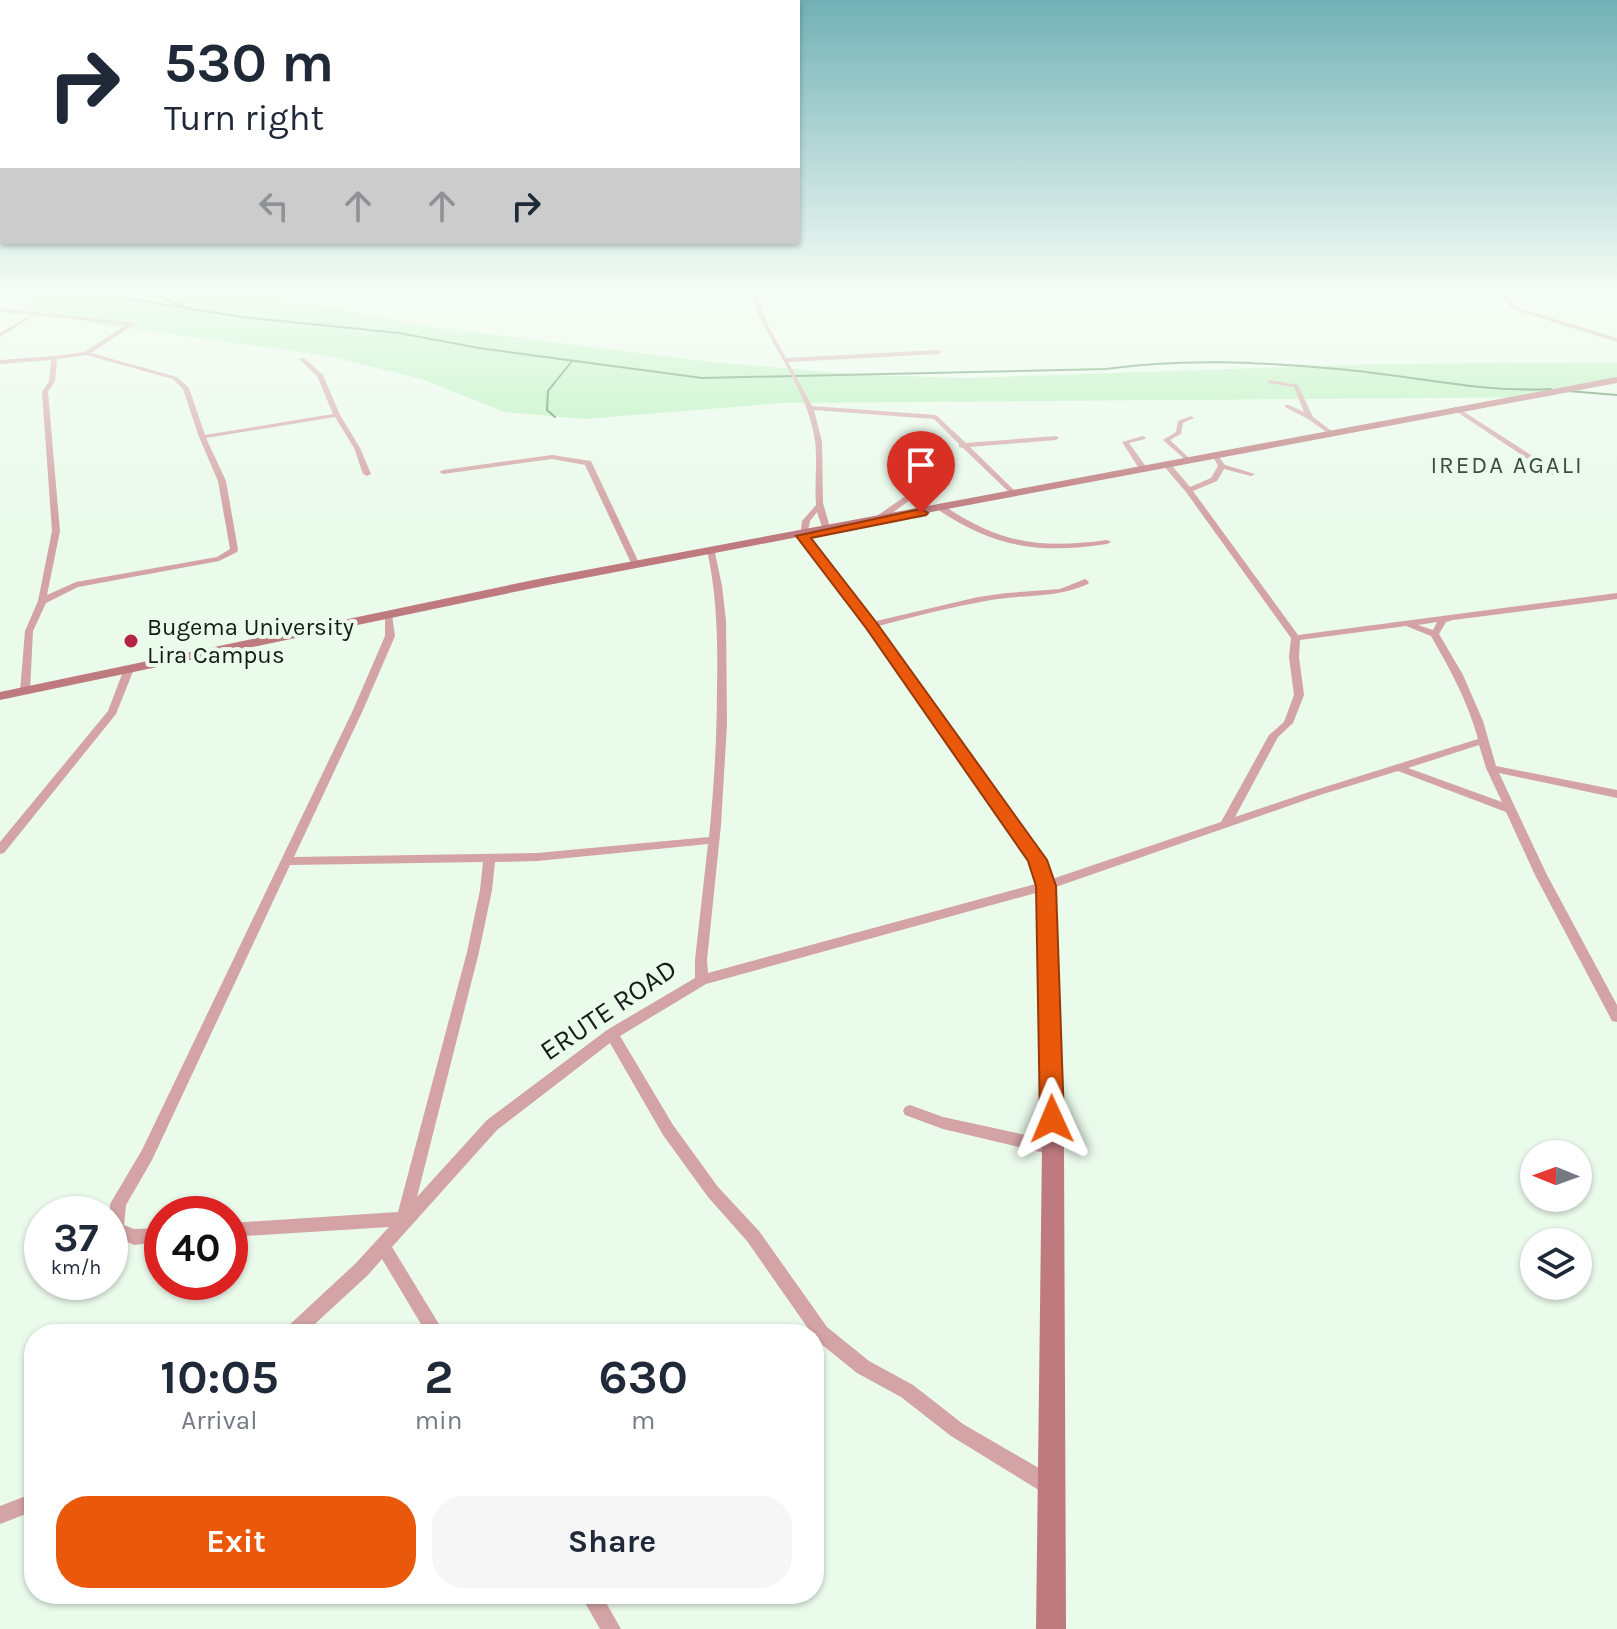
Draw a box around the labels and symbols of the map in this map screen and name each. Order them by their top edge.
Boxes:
pin [887,431,955,513]
district label: IREDA AGALI [1430,451,1584,479]
place label: Bugema University Lira Campus [147,613,354,669]
marker: Bugema University Lira Campus [122,632,140,650]
street label: ERUTE ROAD [534,952,683,1067]
position arrow [1010,1077,1094,1161]
north arrow [1520,1140,1592,1212]
speed limit sign: 40 [144,1196,248,1300]

